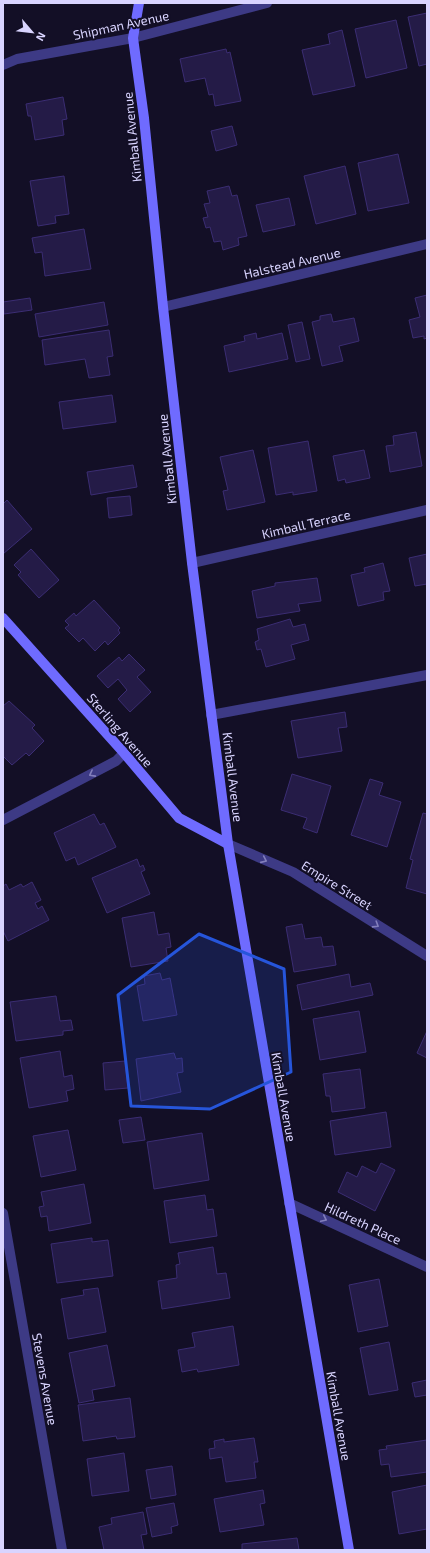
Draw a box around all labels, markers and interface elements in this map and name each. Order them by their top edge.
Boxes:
street label: Shipman Avenue [71,7,171,43]
north arrow [12,12,52,52]
text: N [34,30,49,44]
street label: Kimball Avenue [119,91,145,183]
street label: Halstead Avenue [242,244,342,282]
street label: Kimball Avenue [154,413,180,505]
street label: Kimball Terrace [260,506,352,542]
street label: Sterling Avenue [84,690,156,770]
street label: Kimball Avenue [220,731,246,823]
one-way arrow [88,769,96,777]
one-way arrow [260,855,267,863]
street label: Empire Street [299,857,375,913]
one-way arrow [372,920,379,927]
street label: Kimball Avenue [268,1051,300,1143]
street label: Hildreth Place [322,1198,404,1248]
one-way arrow [321,1215,328,1223]
street label: Stevens Avenue [29,1332,61,1426]
street label: Kimball Avenue [323,1370,355,1462]

